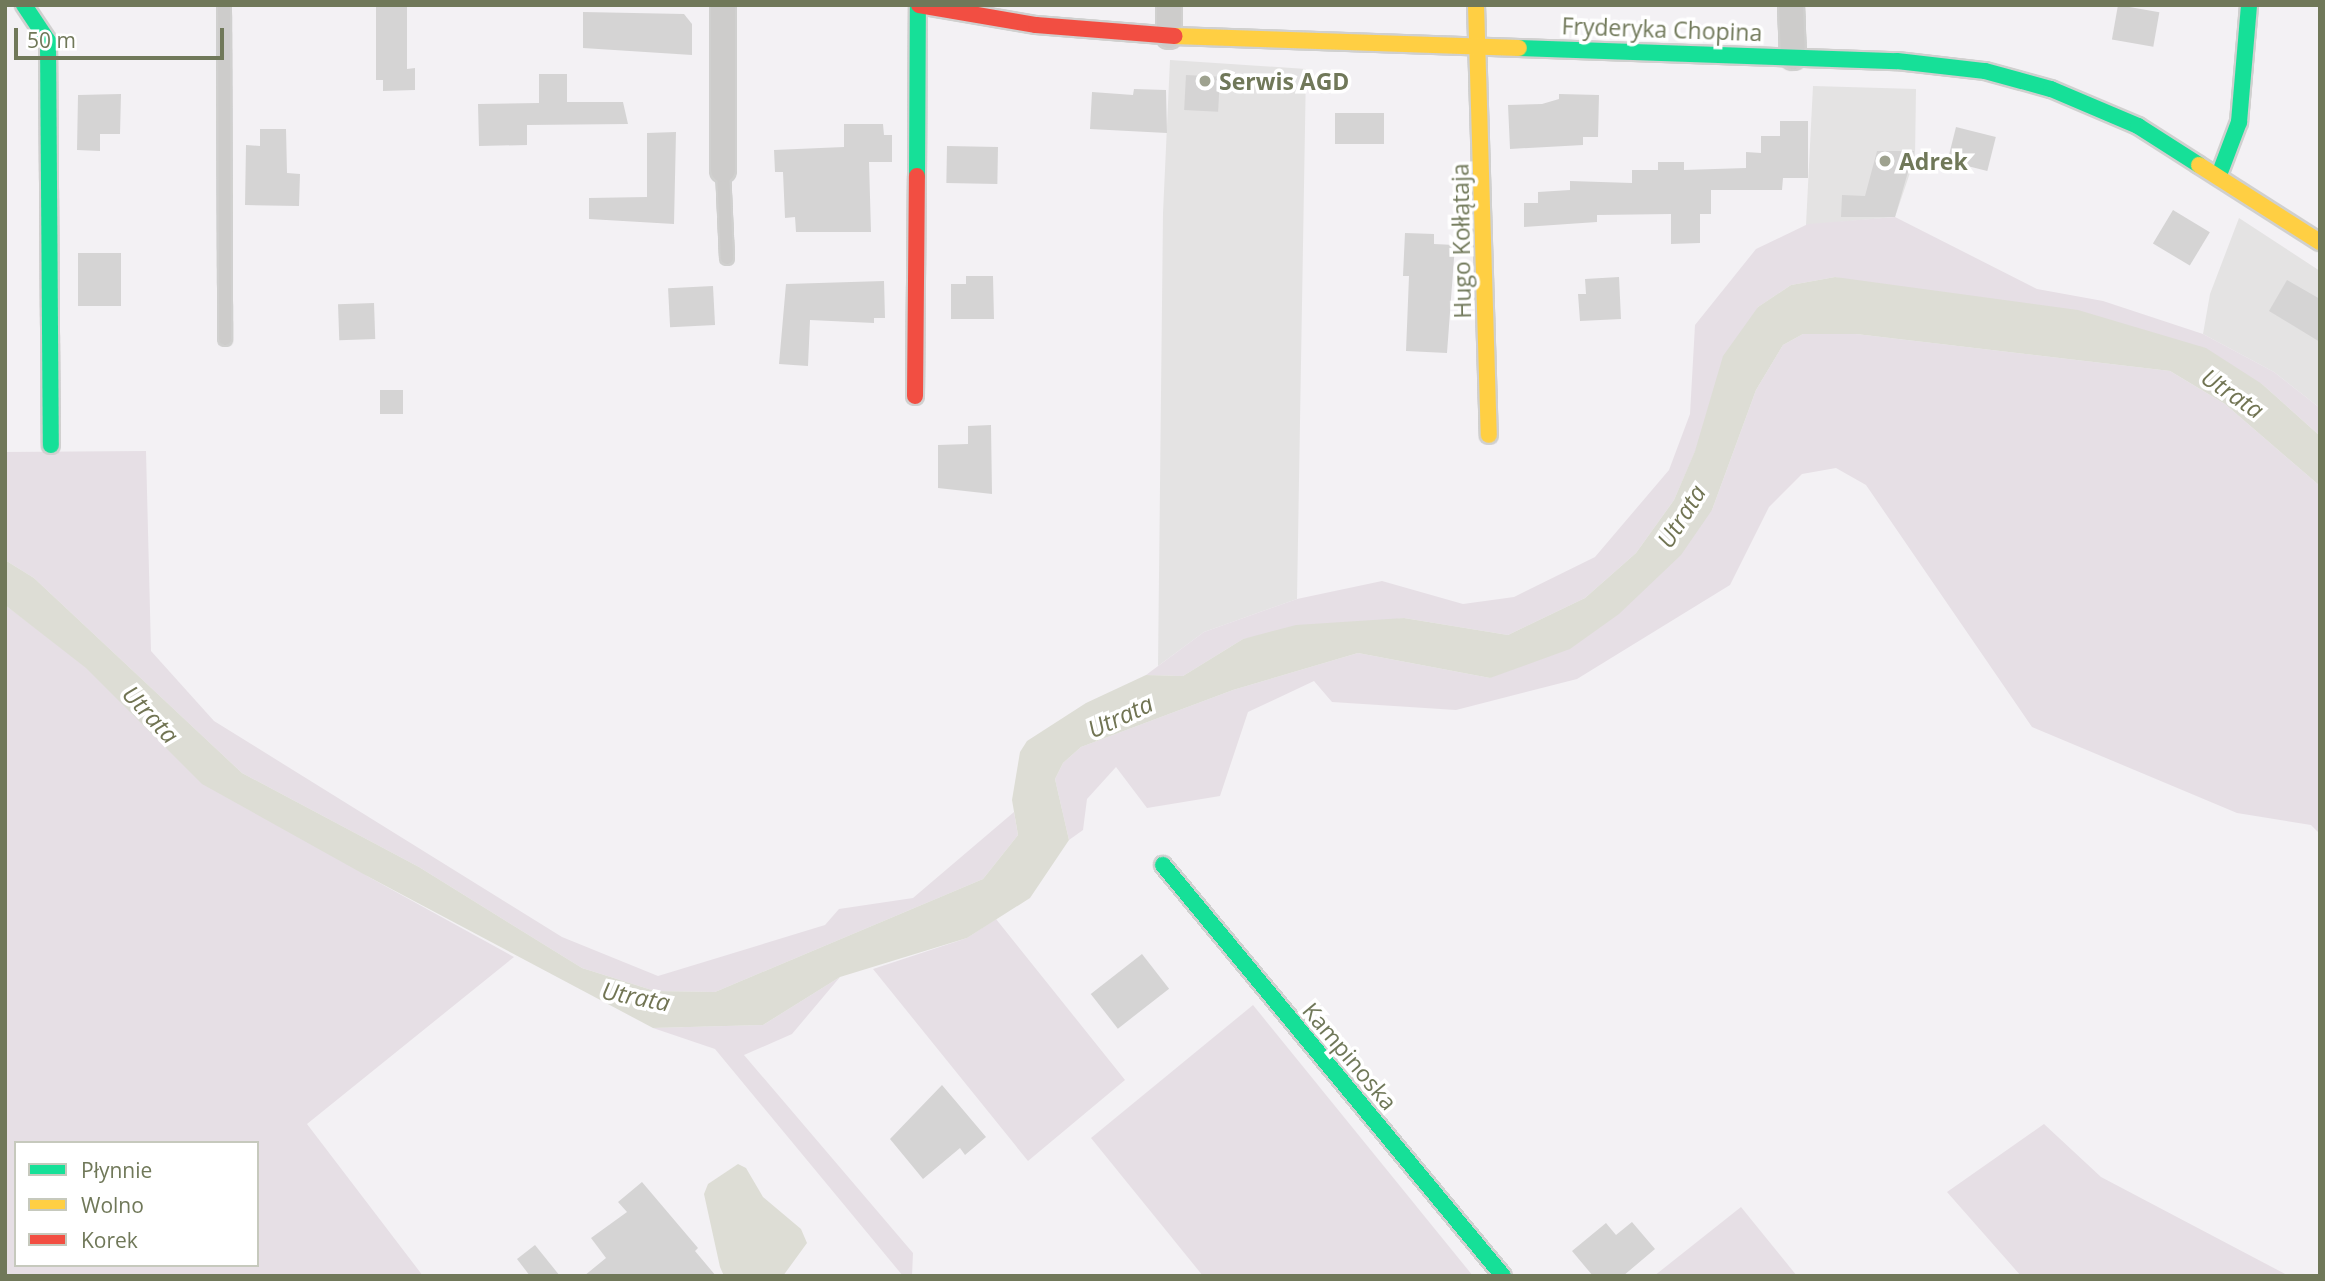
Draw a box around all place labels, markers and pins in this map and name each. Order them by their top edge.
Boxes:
place label: Serwis AGD [1219,67,1349,95]
marker: Serwis AGD [1197,73,1213,89]
place label: Adrek [1899,147,1968,175]
marker: Adrek [1877,153,1893,169]

